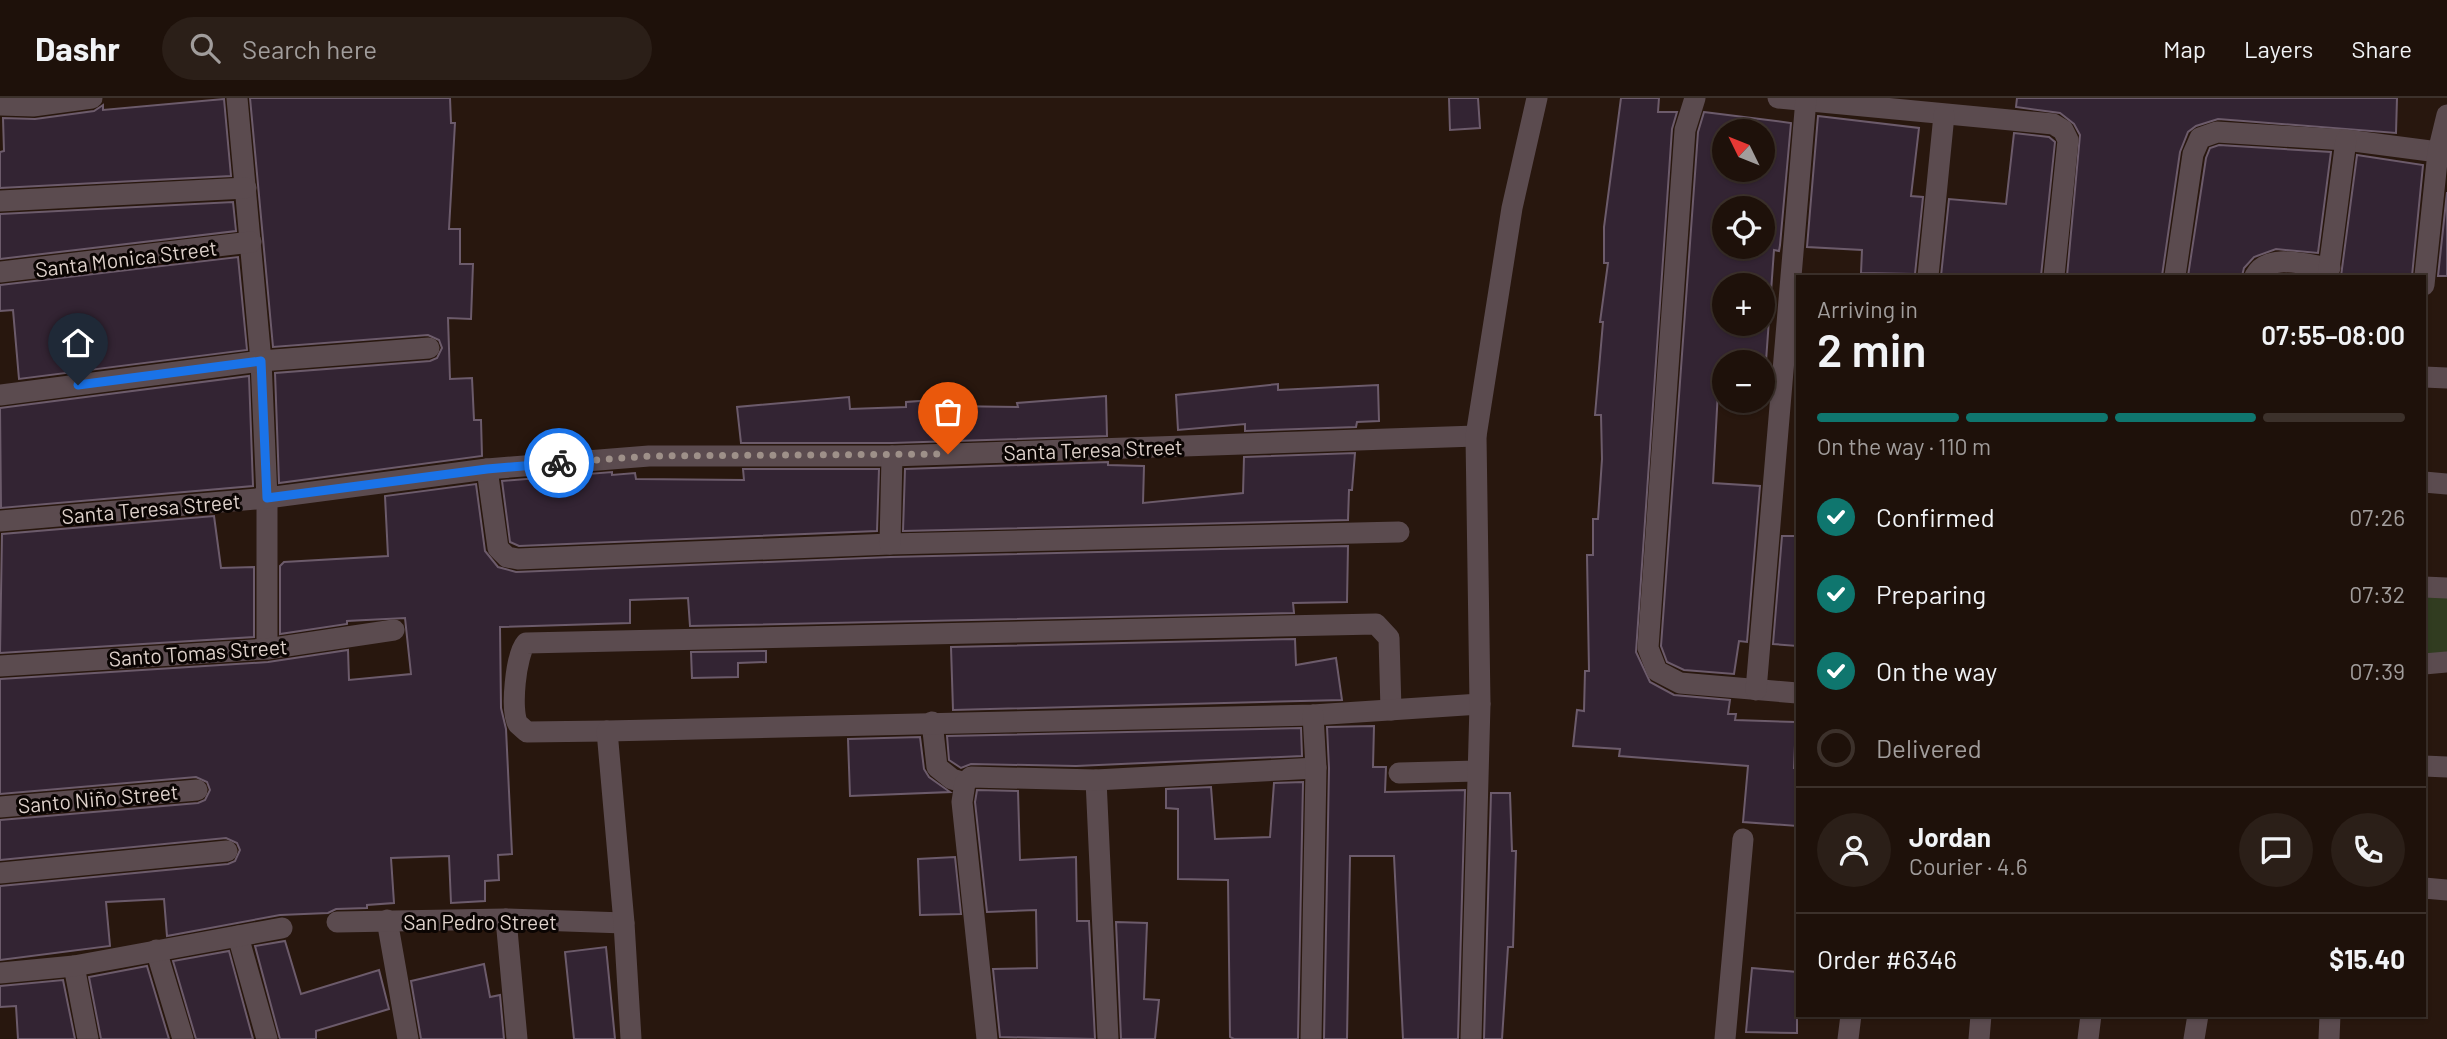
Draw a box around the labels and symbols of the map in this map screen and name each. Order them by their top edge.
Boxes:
north arrow [1712,119,1774,182]
street label: Santa Monica Street [34,234,218,282]
pin [48,313,108,385]
pin [918,382,978,454]
courier [524,428,594,498]
street label: Santa Teresa Street [1003,433,1183,465]
street label: Santa Teresa Street [61,488,241,528]
street label: Santo Tomas Street [108,633,288,671]
street label: Santo Niño Street [17,779,179,817]
street label: San Pedro Street [403,909,557,934]

